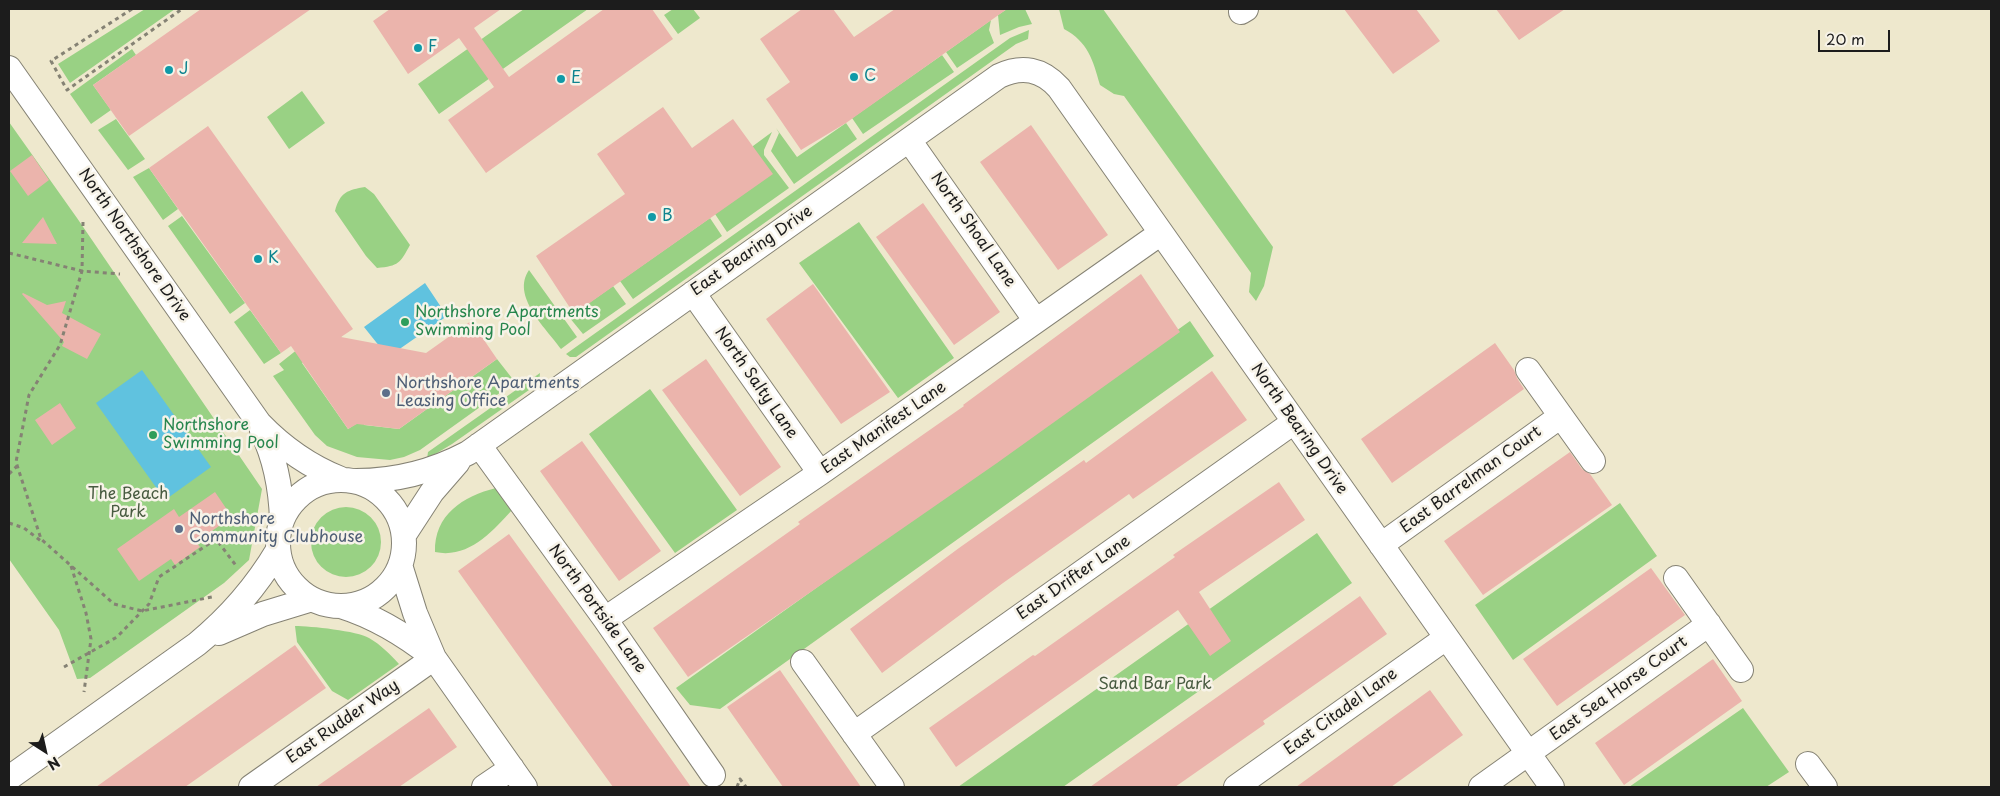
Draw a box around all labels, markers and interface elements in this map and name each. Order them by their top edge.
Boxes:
scale bar [1820,20,1892,52]
text: 20 m [1826,27,1865,50]
place label: F [428,38,437,58]
marker: F [412,42,424,54]
place label: J [179,60,189,80]
marker: J [163,64,175,76]
place label: C [864,67,876,87]
place label: E [571,69,581,89]
marker: C [848,71,860,83]
marker: E [555,73,567,85]
street label: North Northshore Drive [74,165,194,325]
street label: North Shoal Lane [926,169,1020,291]
street label: East Bearing Drive [688,202,816,300]
place label: B [662,207,673,227]
marker: B [646,211,658,223]
place label: K [268,249,279,269]
marker: K [252,253,264,265]
place label: Northshore Apartments Swimming Pool [415,303,599,341]
marker: Northshore Apartments Swimming Pool [399,316,411,328]
street label: North Salty Lane [710,324,802,442]
street label: North Bearing Drive [1247,360,1351,498]
place label: Northshore Apartments Leasing Office [396,374,580,412]
street label: East Manifest Lane [818,378,950,478]
marker: Northshore Apartments Leasing Office [380,387,392,399]
place label: Northshore Swimming Pool [163,416,279,454]
street label: East Barrelman Court [1397,422,1545,538]
marker: Northshore Swimming Pool [147,429,159,441]
park label: The Beach Park [88,485,168,523]
place label: Northshore Community Clubhouse [189,510,363,548]
marker: Northshore Community Clubhouse [173,523,185,535]
street label: East Drifter Lane [1014,532,1134,624]
street label: North Portside Lane [544,541,650,677]
street label: East Sea Horse Court [1547,633,1691,745]
street label: East Citadel Lane [1281,664,1401,760]
park label: Sand Bar Park [1098,675,1212,695]
street label: East Rudder Way [283,676,403,768]
north arrow [20,726,70,776]
text: N [43,752,64,775]

